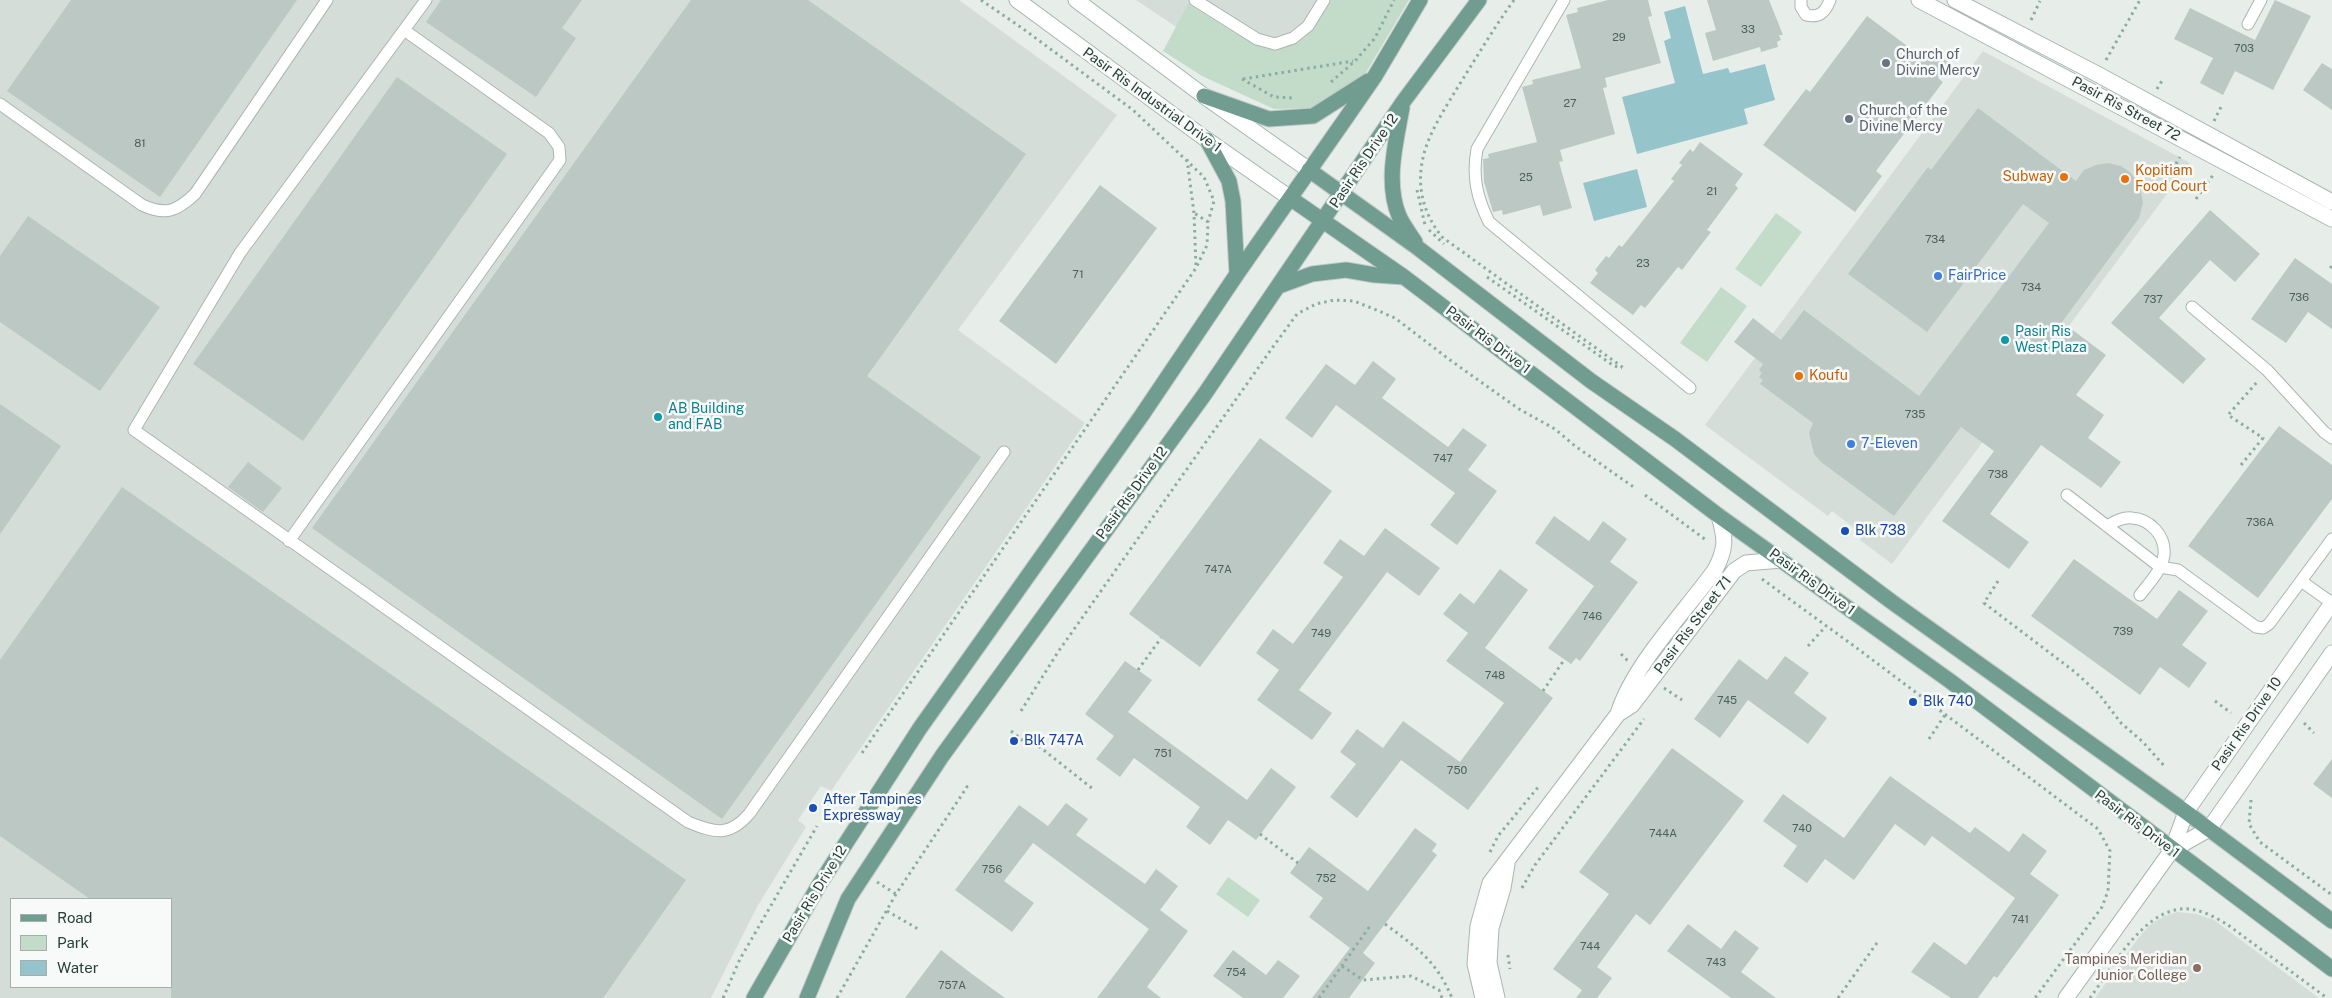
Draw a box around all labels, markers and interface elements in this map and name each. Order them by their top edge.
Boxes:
house number: 33 [1741,23,1755,37]
house number: 29 [1612,31,1626,45]
house number: 703 [2234,42,2254,56]
street label: Pasir Ris Industrial Drive 1 [1079,44,1225,156]
place label: Church of Divine Mercy [1896,47,1980,80]
marker: Church of Divine Mercy [1880,57,1892,69]
street label: Pasir Ris Street 72 [2069,73,2183,145]
house number: 27 [1563,97,1577,111]
place label: Church of the Divine Mercy [1859,103,1947,136]
street label: Pasir Ris Drive 12 [1326,111,1402,211]
marker: Church of the Divine Mercy [1843,113,1855,125]
house number: 81 [134,137,146,151]
place label: Kopitiam Food Court [2135,163,2207,196]
place label: Subway [2002,169,2054,185]
house number: 25 [1519,171,1533,185]
marker: Subway [2058,171,2070,183]
marker: Kopitiam Food Court [2119,173,2131,185]
house number: 21 [1706,185,1718,199]
house number: 734 [1925,233,1945,247]
house number: 23 [1636,257,1650,271]
house number: 71 [1072,268,1084,282]
place label: FairPrice [1948,268,2006,284]
marker: FairPrice [1932,270,1944,282]
house number: 734 [2021,281,2041,295]
house number: 736 [2289,291,2309,305]
house number: 737 [2143,293,2163,307]
street label: Pasir Ris Drive 1 [1442,303,1534,377]
place label: Pasir Ris West Plaza [2015,324,2087,357]
marker: Pasir Ris West Plaza [1999,334,2011,346]
place label: Koufu [1809,368,1848,384]
marker: Koufu [1793,370,1805,382]
place label: AB Building and FAB [668,401,745,434]
house number: 735 [1905,408,1925,422]
marker: AB Building and FAB [652,411,664,423]
place label: 7-Eleven [1861,436,1918,452]
marker: 7-Eleven [1845,438,1857,450]
street label: Pasir Ris Drive 12 [1093,443,1171,543]
house number: 747 [1433,452,1453,466]
house number: 738 [1988,468,2008,482]
house number: 736A [2246,516,2274,530]
place label: Blk 738 [1855,523,1906,539]
marker: Blk 738 [1839,525,1851,537]
street label: Pasir Ris Drive 1 [1766,545,1858,619]
house number: 747A [1204,563,1232,577]
street label: Pasir Ris Street 71 [1651,573,1735,677]
house number: 746 [1582,610,1602,624]
house number: 739 [2113,625,2133,639]
house number: 749 [1311,627,1331,641]
house number: 748 [1485,669,1505,683]
street label: Pasir Ris Drive 10 [2208,674,2286,774]
house number: 745 [1717,694,1737,708]
place label: Blk 740 [1923,694,1973,710]
marker: Blk 740 [1907,696,1919,708]
place label: Blk 747A [1024,733,1084,749]
marker: Blk 747A [1008,735,1020,747]
house number: 751 [1154,747,1172,761]
house number: 750 [1447,764,1467,778]
street label: Pasir Ris Drive 1 [2091,787,2183,861]
place label: After Tampines Expressway [823,792,922,824]
marker: After Tampines Expressway [807,802,819,814]
house number: 740 [1792,822,1812,836]
house number: 744A [1649,827,1677,841]
street label: Pasir Ris Drive 12 [779,842,851,946]
house number: 756 [982,863,1002,877]
house number: 752 [1316,872,1336,886]
legend [10,898,172,988]
text: Road [57,909,93,926]
house number: 741 [2011,913,2029,927]
text: Park [57,934,89,951]
house number: 744 [1580,940,1600,954]
place label: Tampines Meridian Junior College [2064,952,2187,984]
house number: 743 [1706,956,1726,970]
text: Water [57,959,99,976]
marker: Tampines Meridian Junior College [2191,962,2203,974]
house number: 754 [1226,966,1246,980]
house number: 757A [938,979,966,993]

